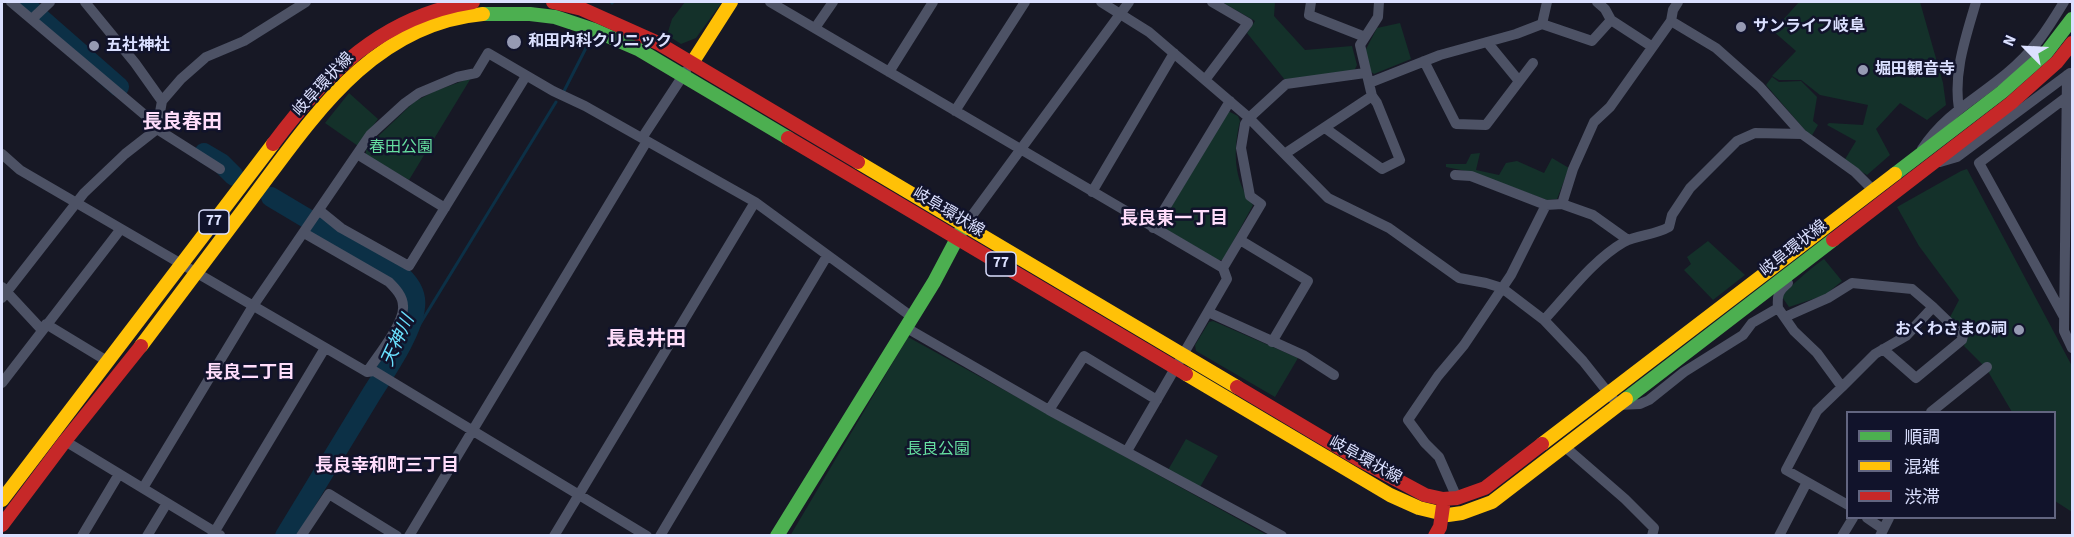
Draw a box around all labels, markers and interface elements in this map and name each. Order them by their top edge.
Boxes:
place label: サンライフ岐阜 [1753,17,1865,37]
north arrow [1996,18,2056,78]
marker: サンライフ岐阜 [1734,20,1748,34]
text: N [1997,31,2022,50]
place label: 和田内科クリニック [528,32,672,52]
marker: 和田内科クリニック [505,33,523,51]
place label: 五社神社 [106,36,170,56]
marker: 五社神社 [87,39,101,53]
street label: 岐阜環状線 [290,49,358,121]
place label: 堀田観音寺 [1875,60,1955,80]
marker: 堀田観音寺 [1856,63,1870,77]
district label: 長良春田 [142,112,222,136]
park label: 春田公園 [369,138,433,158]
street label: 岐阜環状線 [909,184,987,242]
district label: 長良東一丁目 [1120,209,1228,231]
road number: 77 [199,210,229,234]
street label: 岐阜環状線 [1757,217,1831,281]
road number: 77 [986,252,1016,276]
water label: 天神川 [378,312,420,370]
place label: おくわさまの祠 [1895,320,2007,340]
marker: おくわさまの祠 [2012,323,2026,337]
district label: 長良井田 [606,329,686,353]
district label: 長良二丁目 [205,363,295,385]
legend [1846,411,2056,519]
text: 順調 [1904,425,1940,450]
street label: 岐阜環状線 [1325,433,1405,489]
park label: 長良公園 [906,440,970,460]
text: 混雑 [1904,455,1940,480]
district label: 長良幸和町三丁目 [315,456,459,478]
text: 渋滞 [1904,485,1940,510]

